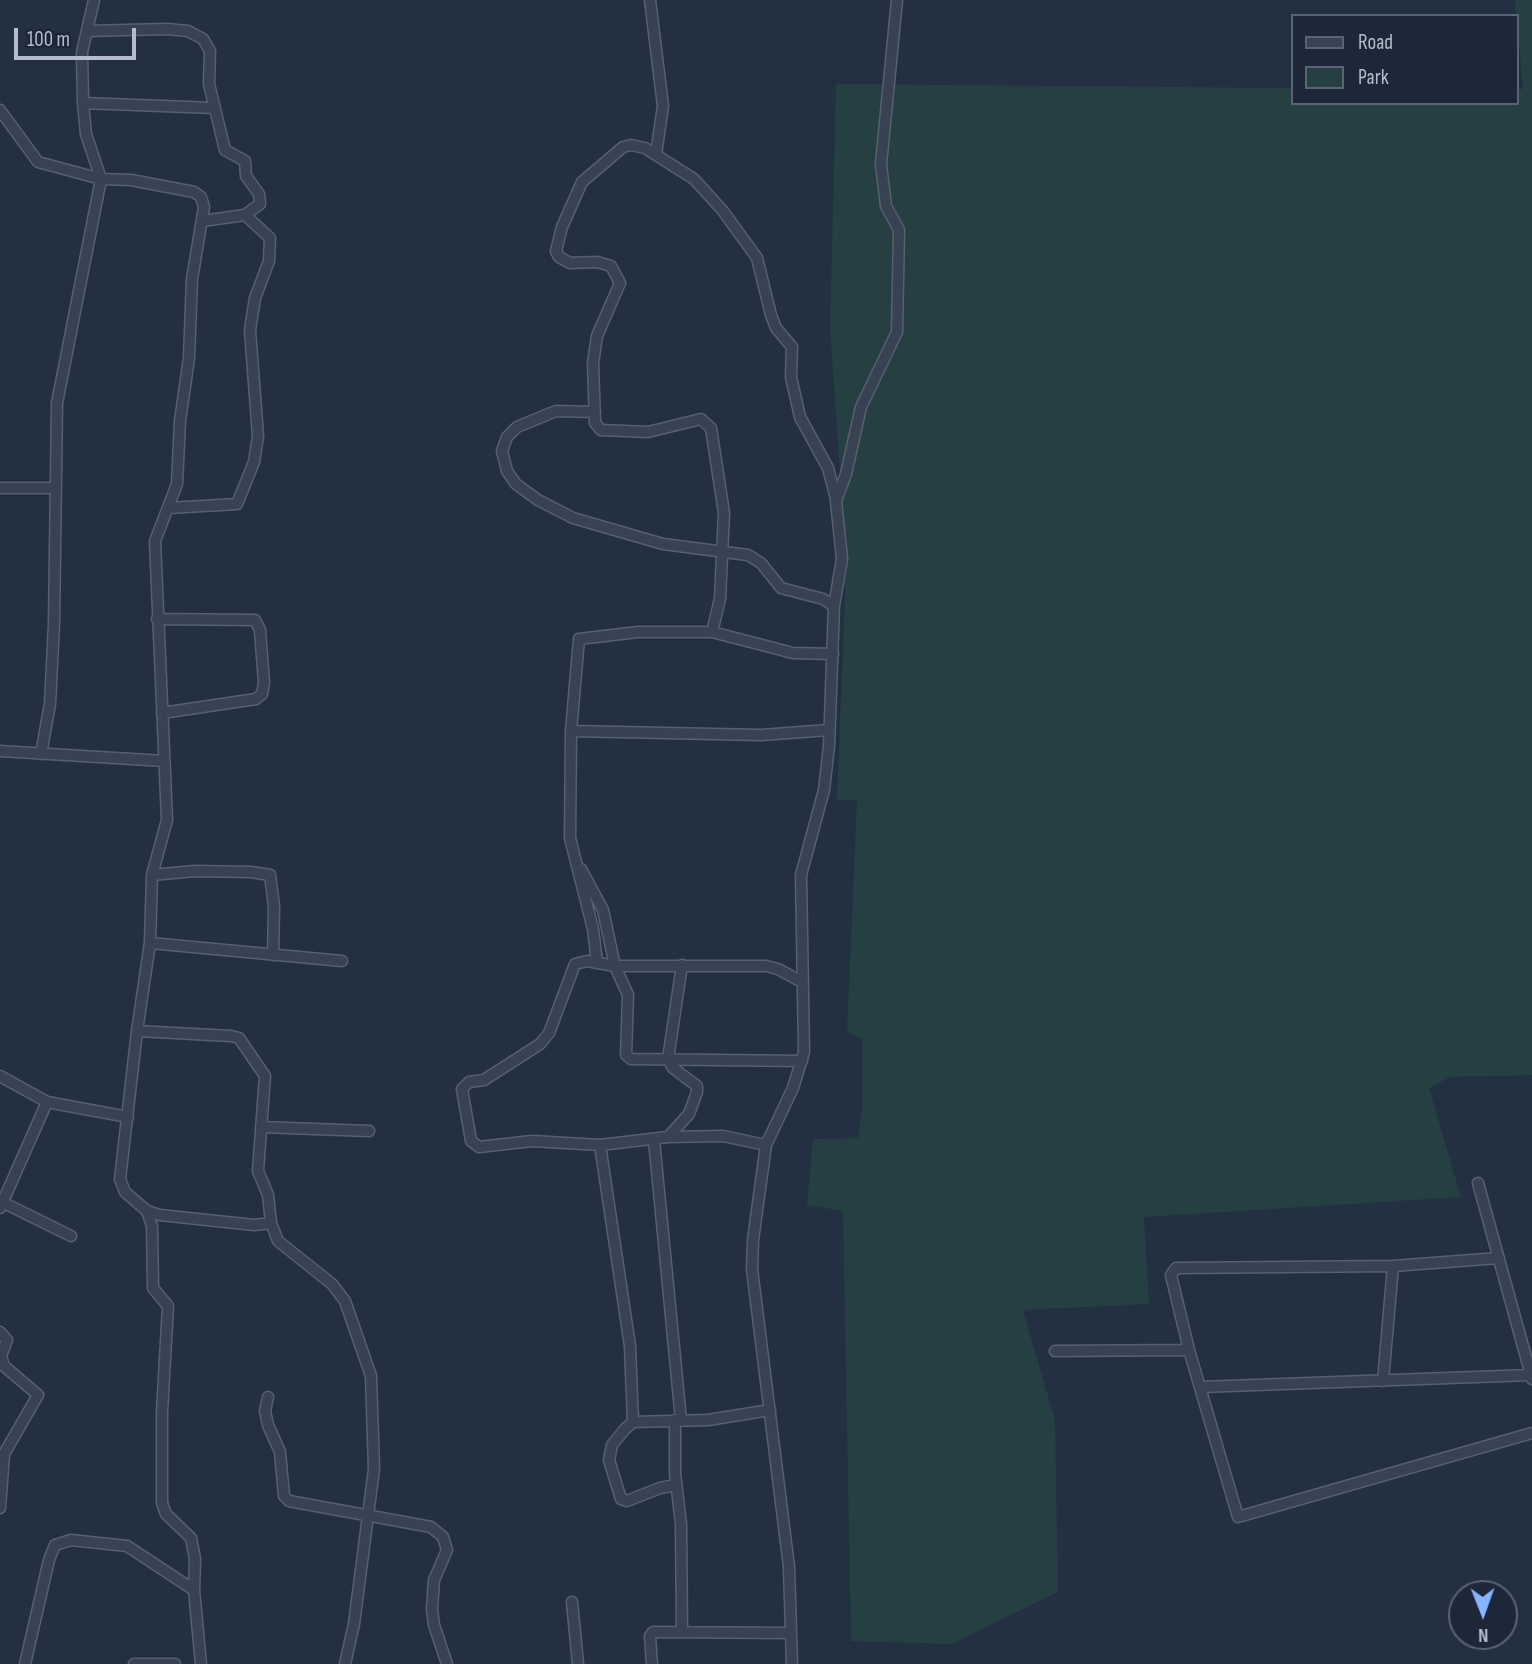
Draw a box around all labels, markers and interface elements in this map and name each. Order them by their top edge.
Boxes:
scale bar [18,14,140,58]
legend [1290,14,1518,105]
text: 100 m [27,27,70,52]
text: Road [1358,30,1393,55]
text: Park [1358,65,1389,90]
north arrow [1448,1580,1518,1650]
text: N [1478,1623,1489,1646]

